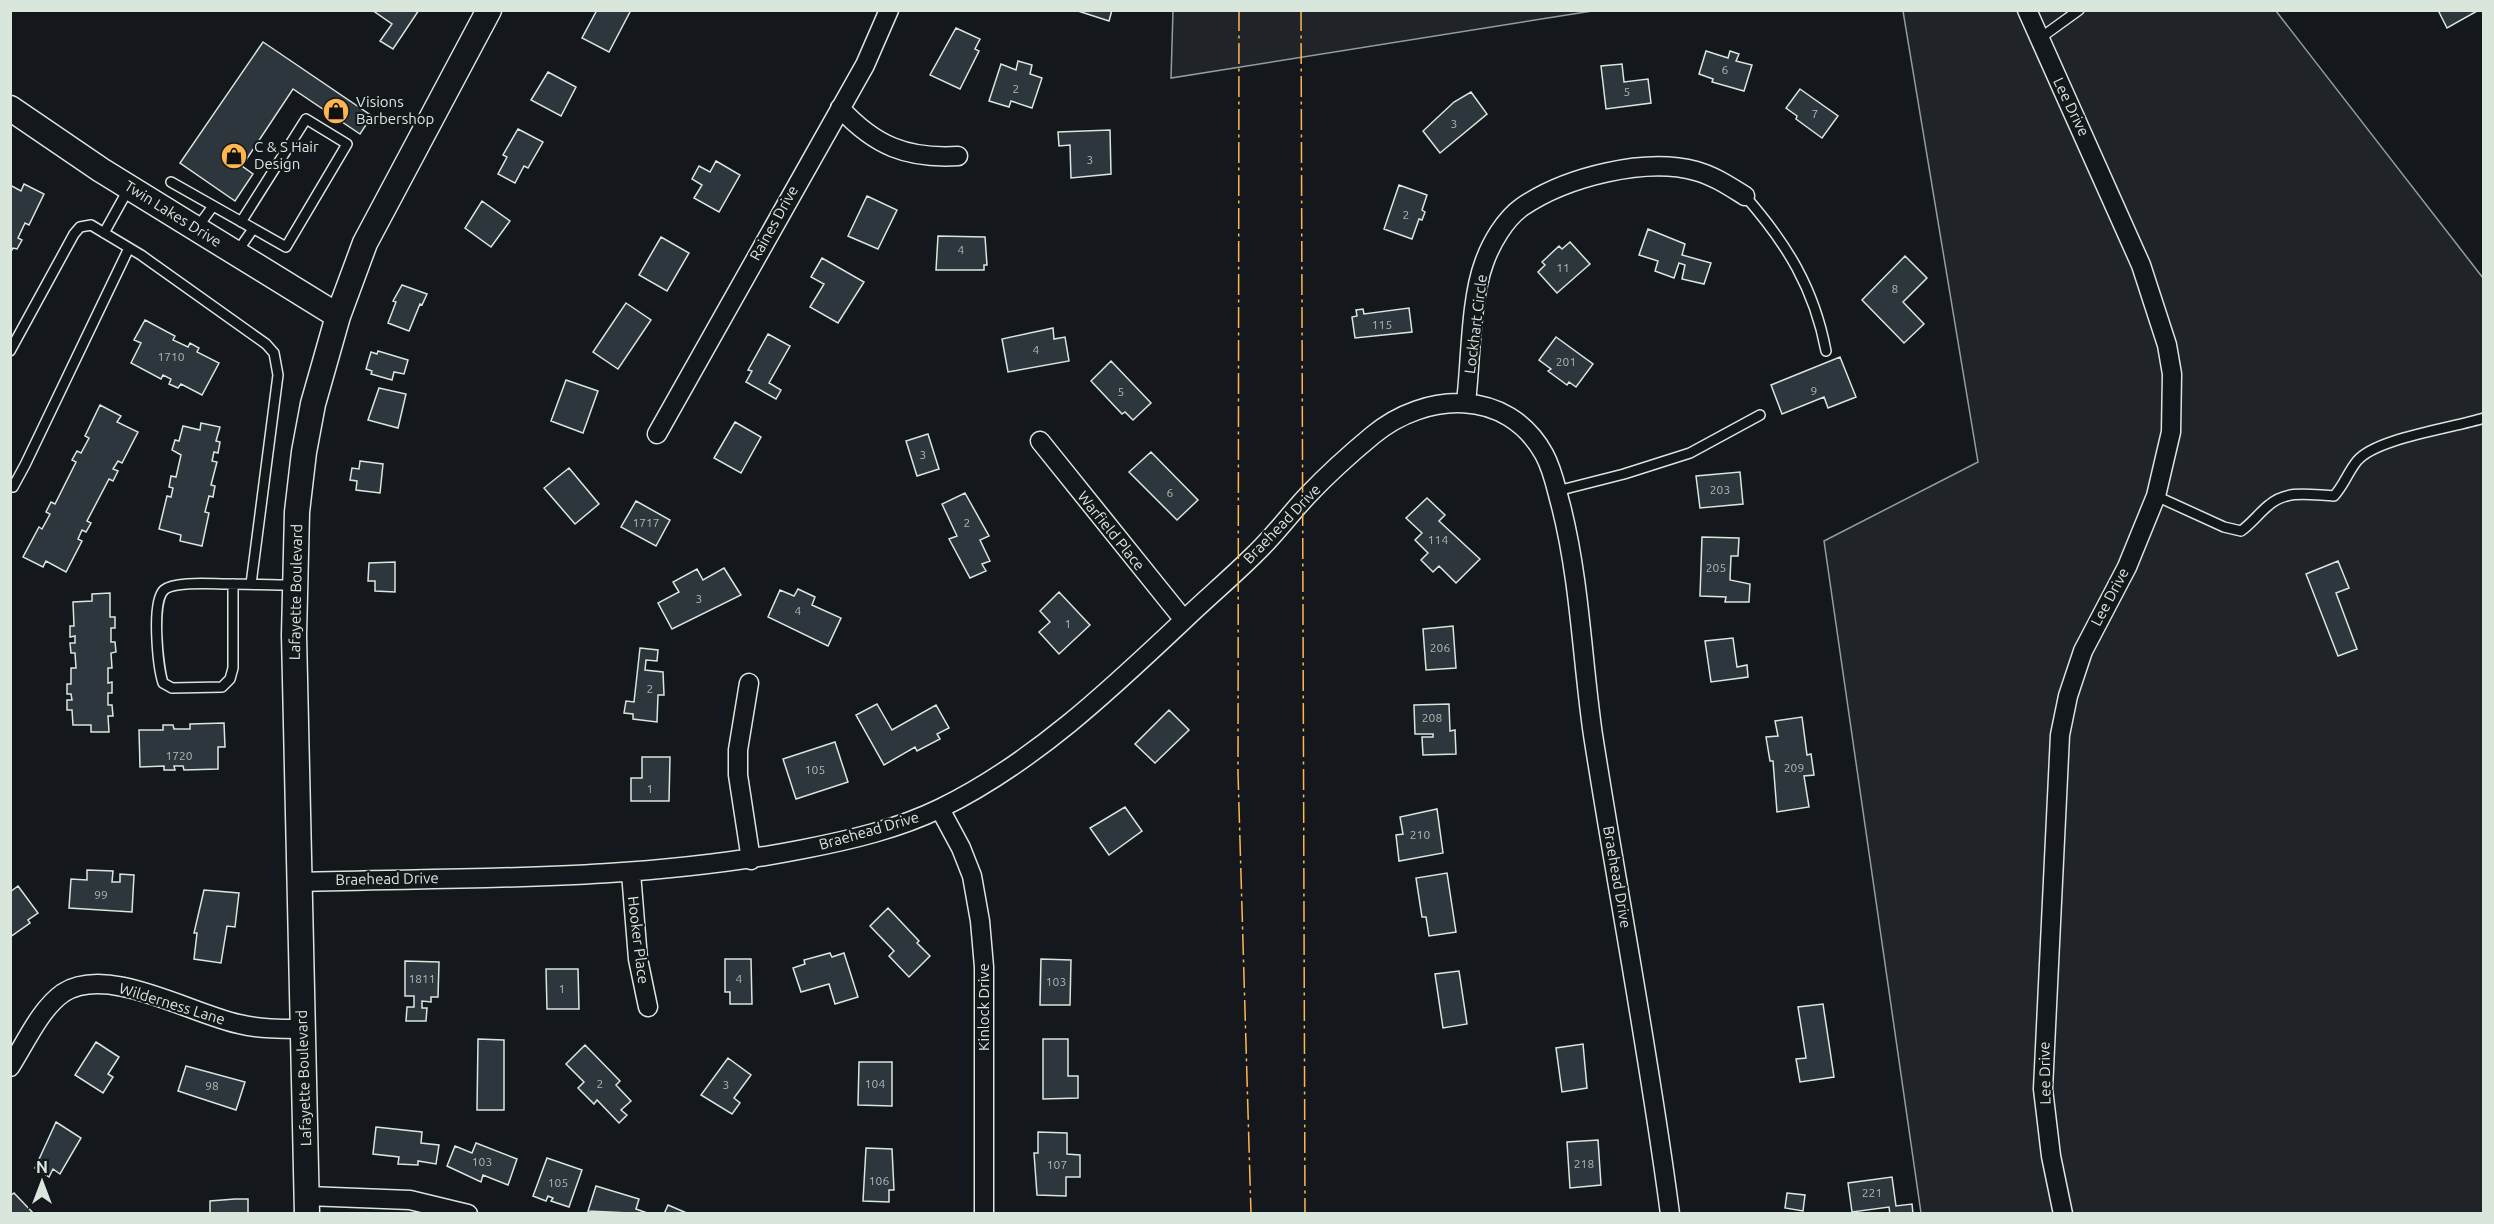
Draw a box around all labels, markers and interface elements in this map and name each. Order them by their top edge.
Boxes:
house number: 6 [1722,63,1729,76]
street label: Lee Drive [2050,75,2093,139]
house number: 2 [1013,82,1019,95]
house number: 5 [1624,85,1630,98]
place label: Visions Barbershop [356,93,434,127]
shop icon: Visions Barbershop [321,96,351,126]
house number: 7 [1812,107,1818,120]
house number: 3 [1451,117,1457,130]
place label: C & S Hair Design [254,138,319,172]
shop icon: C & S Hair Design [219,141,249,171]
house number: 3 [1087,153,1093,166]
street label: Twin Lakes Drive [122,177,225,250]
street label: Raines Drive [746,182,801,263]
house number: 2 [1403,208,1409,221]
house number: 4 [958,243,965,256]
house number: 11 [1556,261,1570,274]
street label: Lockhart Circle [1461,273,1490,375]
house number: 8 [1892,282,1899,295]
house number: 115 [1372,318,1392,331]
house number: 4 [1033,343,1040,356]
house number: 1710 [157,350,185,363]
house number: 201 [1556,355,1576,368]
house number: 9 [1811,384,1817,397]
house number: 5 [1118,385,1124,398]
house number: 3 [920,448,926,461]
street label: Braehead Drive [1240,481,1324,567]
house number: 203 [1710,483,1730,496]
house number: 6 [1167,486,1174,499]
street label: Warfield Place [1074,488,1148,574]
house number: 1717 [632,516,660,529]
house number: 2 [964,516,970,529]
street label: Lafayette Boulevard [286,524,305,660]
house number: 114 [1428,533,1448,546]
house number: 205 [1706,561,1726,574]
street label: Lee Drive [2087,565,2132,629]
house number: 3 [696,592,702,605]
house number: 4 [795,604,802,617]
house number: 1 [1065,617,1071,630]
house number: 206 [1430,641,1450,654]
house number: 2 [647,682,653,695]
house number: 208 [1422,711,1442,724]
house number: 1720 [165,749,193,762]
house number: 209 [1784,761,1804,774]
house number: 105 [805,763,825,776]
house number: 1 [647,782,653,795]
street label: Braehead Drive [817,808,921,853]
street label: Braehead Drive [1600,825,1635,929]
house number: 210 [1410,828,1430,841]
street label: Braehead Drive [335,869,439,888]
house number: 99 [94,888,108,901]
street label: Hooker Place [625,895,652,985]
street label: Kinlock Drive [975,963,992,1051]
house number: 1811 [408,972,436,985]
house number: 4 [736,972,743,985]
house number: 103 [1046,975,1066,988]
street label: Wilderness Lane [117,979,227,1028]
house number: 1 [559,982,565,995]
street label: Lafayette Boulevard [293,1010,314,1146]
street label: Lee Drive [2035,1041,2054,1105]
house number: 2 [597,1077,603,1090]
house number: 104 [865,1077,885,1090]
house number: 3 [723,1078,729,1091]
house number: 98 [205,1079,219,1092]
north arrow [12,1152,72,1212]
house number: 103 [472,1155,492,1168]
house number: 218 [1574,1157,1594,1170]
text: N [36,1158,48,1176]
house number: 107 [1047,1158,1067,1171]
house number: 106 [869,1174,889,1187]
house number: 105 [548,1176,568,1189]
house number: 221 [1862,1186,1882,1199]

